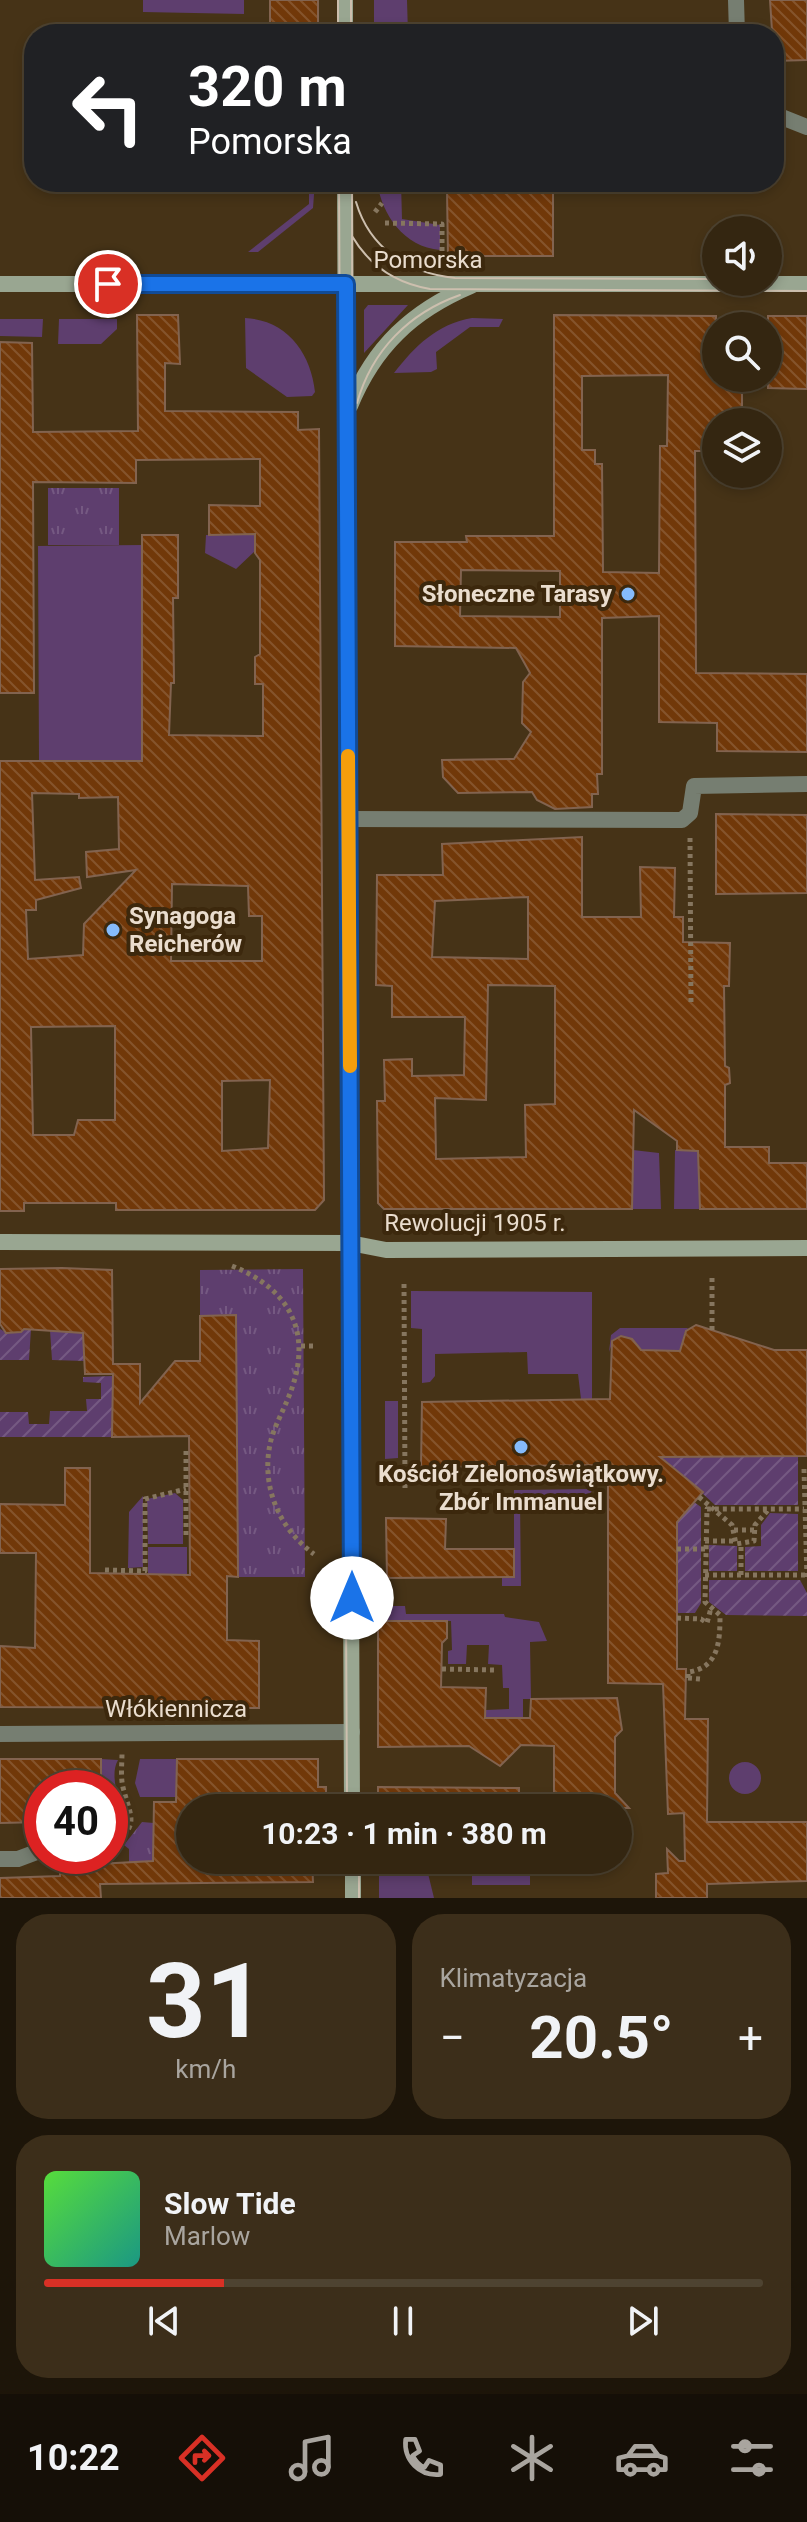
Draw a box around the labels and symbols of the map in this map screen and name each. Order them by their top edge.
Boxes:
street label: Pomorska [373,246,483,274]
pin [74,250,142,318]
place label: Słoneczne Tarasy [422,580,613,608]
marker: Słoneczne Tarasy [619,585,637,603]
place label: Synagoga Reicherów [129,902,243,958]
marker: Synagoga Reicherów [104,921,122,939]
street label: Rewolucji 1905 r. [384,1209,566,1237]
marker: Kościół Zielonoświątkowy. Zbór Immanuel [512,1438,530,1456]
place label: Kościół Zielonoświątkowy. Zbór Immanuel [378,1460,664,1516]
position arrow [310,1556,394,1640]
street label: Włókiennicza [105,1695,247,1723]
speed limit sign: 40 [24,1770,128,1874]

